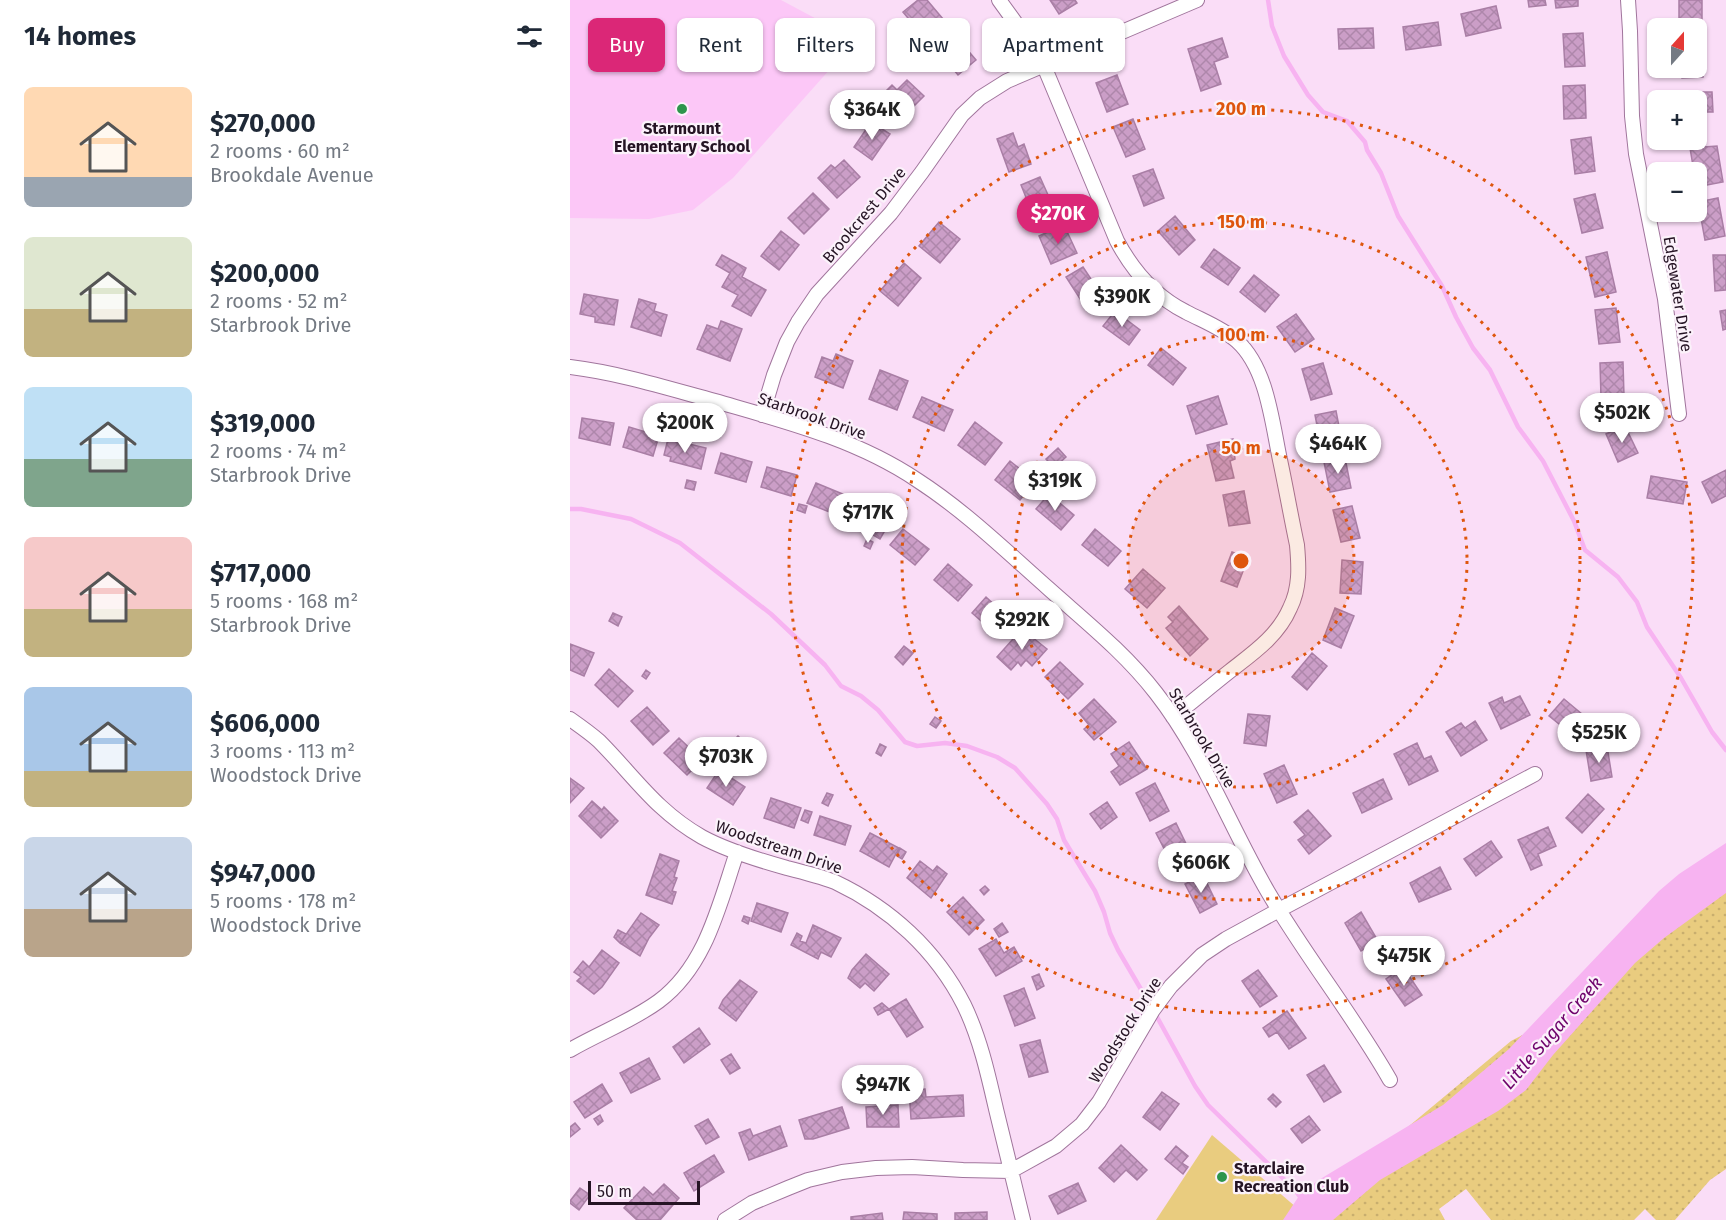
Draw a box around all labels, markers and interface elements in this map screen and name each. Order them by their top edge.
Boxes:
chip: Buy [588,18,665,72]
chip: Rent [677,18,763,72]
chip: Filters [775,18,875,72]
chip: New [887,18,970,72]
chip: Apartment [982,18,1125,72]
north arrow [1647,18,1707,78]
map controls [1647,18,1707,222]
icon: filters [513,20,546,53]
text: 14 homes [24,21,136,52]
pin: $364K [830,90,914,141]
button: + [1647,90,1707,150]
text: $364K [844,97,900,121]
text: 200 m [1216,98,1266,120]
marker: Starmount Elementary School [675,102,689,116]
text: $270,000 [210,108,316,139]
icon: home [72,111,144,183]
place label: Starmount Elementary School [614,119,750,156]
text: 2 rooms · 60 m² [210,139,350,163]
button: − [1647,162,1707,222]
text: Brookdale Avenue [210,163,374,187]
street label: Brookcrest Drive [818,163,910,267]
pin: $270K [1016,194,1100,245]
text: $270K [1031,201,1085,225]
text: 150 m [1217,211,1265,233]
street label: Edgewater Drive [1659,235,1697,353]
text: $200,000 [210,258,319,289]
icon: home [72,261,144,333]
pin: $390K [1080,277,1164,328]
text: $390K [1094,284,1150,308]
text: 2 rooms · 52 m² [210,289,348,313]
text: Starbrook Drive [210,313,351,337]
text: 100 m [1217,324,1265,346]
street label: Starbrook Drive [755,389,869,443]
pin: $502K [1580,393,1664,444]
text: $502K [1594,400,1650,424]
pin: $200K [643,403,727,454]
text: $319,000 [210,408,315,439]
text: $200K [656,410,714,434]
icon: home [72,411,144,483]
pin: $464K [1296,424,1380,475]
text: $464K [1309,431,1367,455]
text: 50 m [1221,437,1261,459]
text: 2 rooms · 74 m² [210,439,347,463]
pin: $319K [1013,461,1097,512]
text: Starbrook Drive [210,463,351,487]
text: $319K [1028,468,1082,492]
pin: $717K [826,493,910,544]
text: $717K [843,500,893,524]
centre of rings [1231,551,1251,571]
text: $717,000 [210,558,311,589]
icon: home [72,561,144,633]
text: 5 rooms · 168 m² [210,589,358,613]
pin: $292K [980,600,1064,651]
text: $292K [995,607,1049,631]
text: Starbrook Drive [210,613,351,637]
street label: Starbrook Drive [1165,685,1239,791]
text: $606,000 [210,708,320,739]
icon: home [72,711,144,783]
pin: $525K [1557,713,1641,764]
text: $525K [1571,720,1627,744]
pin: $703K [684,737,768,788]
text: 3 rooms · 113 m² [210,739,355,763]
text: $703K [699,744,753,768]
text: Woodstock Drive [210,763,362,787]
street label: Woodstream Drive [713,816,845,878]
pin: $606K [1159,843,1243,894]
text: $606K [1172,850,1230,874]
text: $947,000 [210,858,316,889]
icon: home [72,861,144,933]
text: 5 rooms · 178 m² [210,889,356,913]
text: Woodstock Drive [210,913,362,937]
pin: $475K [1362,936,1446,987]
text: $475K [1377,943,1431,967]
water label: Little Sugar Creek [1497,972,1607,1094]
street label: Woodstock Drive [1085,974,1165,1086]
pin: $947K [841,1065,925,1116]
text: $947K [856,1072,910,1096]
place label: Starclaire Recreation Club [1234,1159,1349,1196]
marker: Starclaire Recreation Club [1215,1170,1229,1184]
scale bar [588,1178,700,1206]
text: 50 m [597,1182,632,1201]

